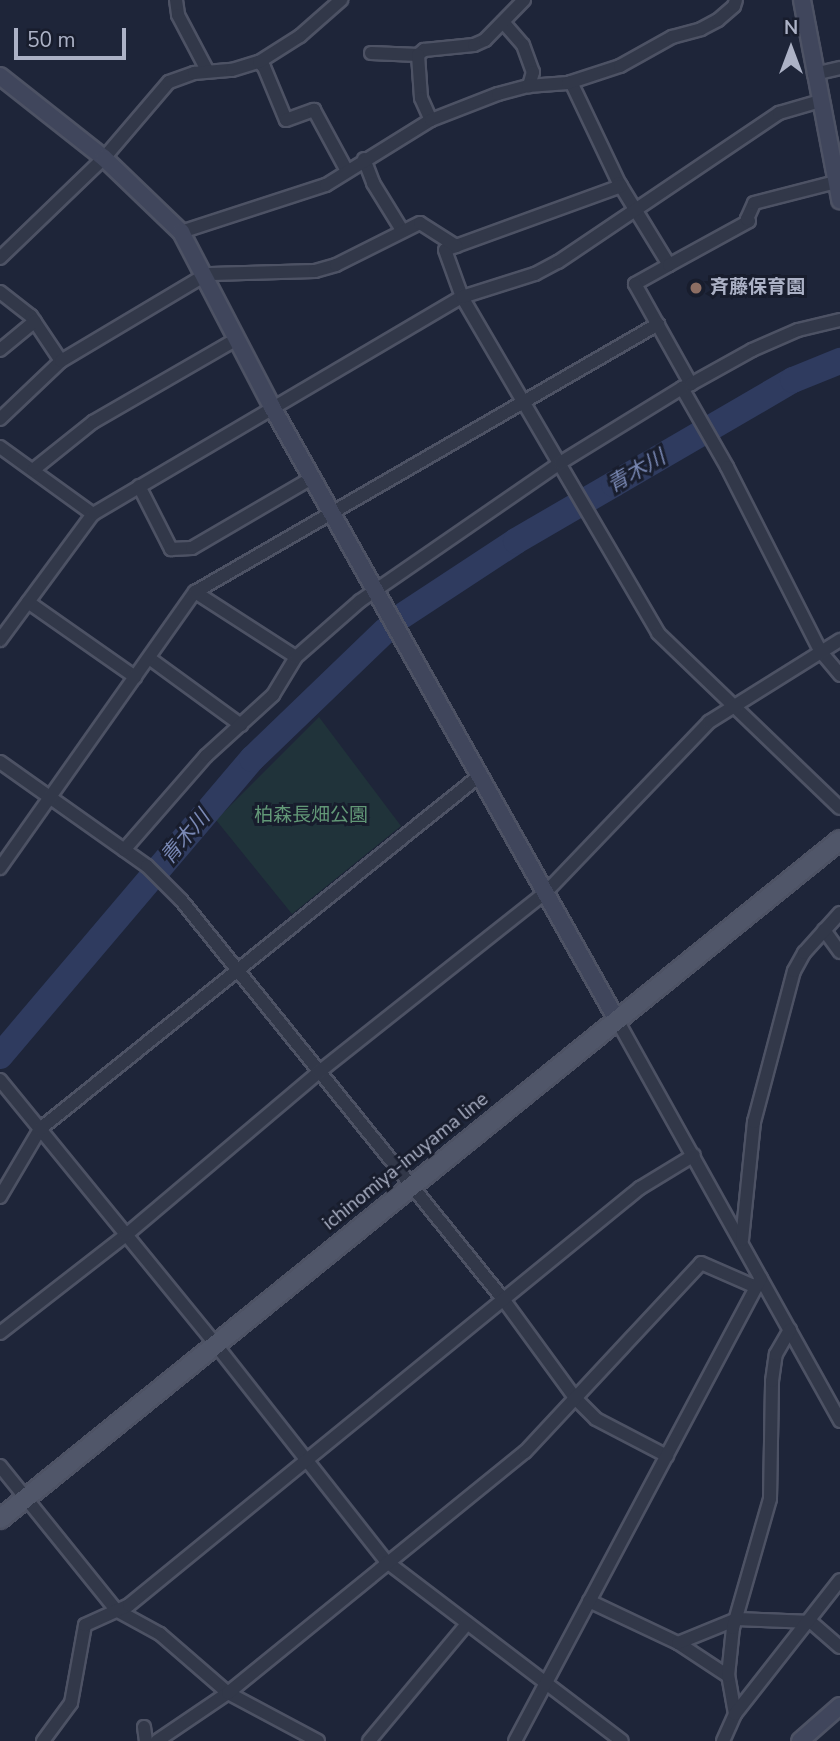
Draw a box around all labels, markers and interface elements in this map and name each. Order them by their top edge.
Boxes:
scale bar [18,14,130,58]
north arrow [756,14,826,84]
text: N [784,15,798,41]
text: 50 m [27,26,76,54]
place label: 斉藤保育園 [710,277,805,299]
marker: 斉藤保育園 [688,280,704,296]
water label: 青木川 [602,444,670,498]
water label: 青木川 [155,805,215,869]
park label: 柏森長畑公園 [254,805,368,827]
street label: ichinomiya-inuyama line [319,1088,493,1236]

